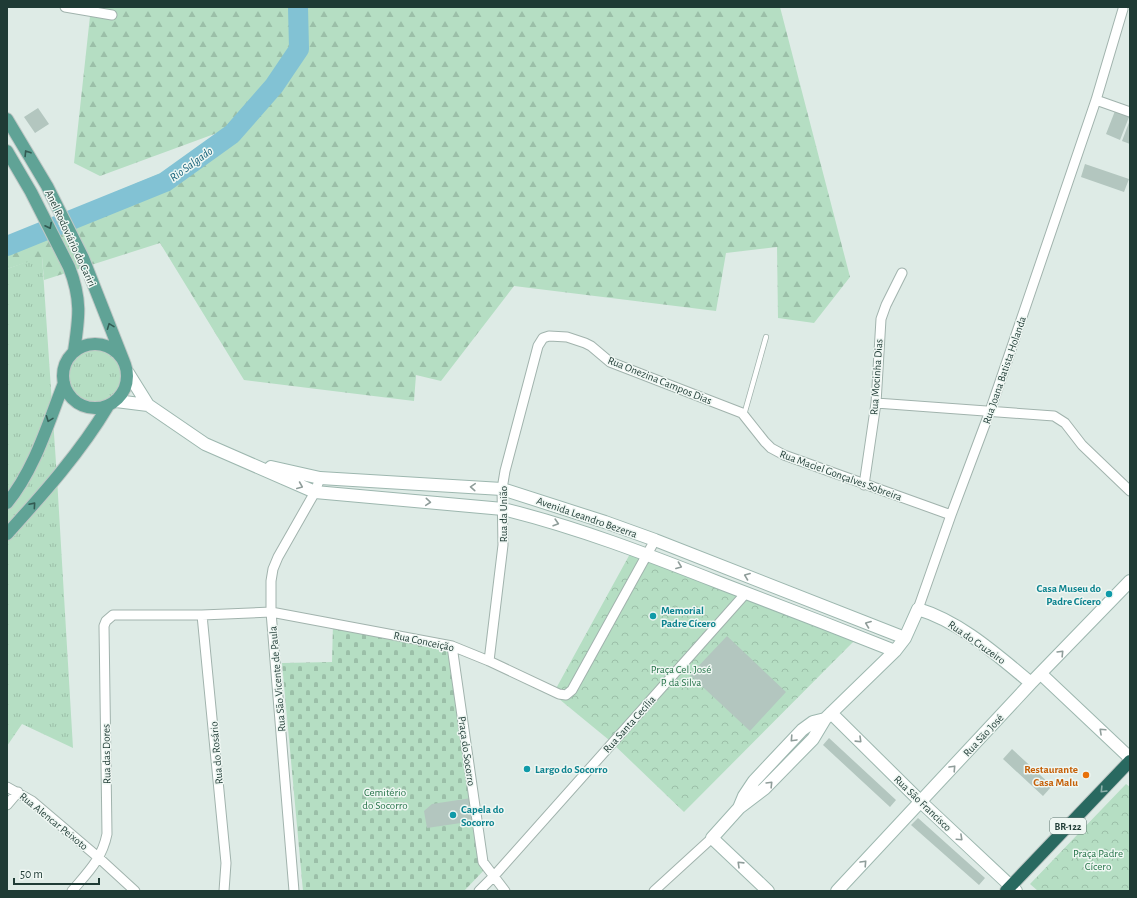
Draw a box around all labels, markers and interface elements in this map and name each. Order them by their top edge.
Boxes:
water label: Rio Salgado [167,144,215,184]
one-way arrow [24,150,31,157]
street label: Anel Rodoviário do Cariri [43,188,98,288]
one-way arrow [44,222,52,230]
street label: Rua Joana Batista Holanda [981,315,1028,425]
one-way arrow [107,323,115,330]
street label: Rua Mocinha Dias [868,339,885,416]
street label: Rua Onezina Campos Dias [606,355,713,406]
one-way arrow [46,416,54,423]
street label: Rua Maciel Gonçalves Sobreira [778,448,903,503]
one-way arrow [296,481,303,489]
one-way arrow [470,483,476,492]
street label: Rua da União [498,486,509,542]
street label: Avenida Leandro Bezerra [535,495,639,540]
one-way arrow [425,498,431,507]
one-way arrow [28,502,36,510]
one-way arrow [552,519,559,527]
one-way arrow [675,562,682,570]
one-way arrow [744,573,751,581]
place label: Casa Museu do Padre Cícero [1036,583,1102,607]
marker: Casa Museu do Padre Cícero [1104,589,1114,599]
place label: Memorial Padre Cícero [661,605,716,629]
marker: Memorial Padre Cícero [648,611,658,621]
street label: Rua do Cruzeiro [946,619,1007,666]
one-way arrow [865,620,872,628]
street label: Rua São Vicente de Paula [267,626,288,732]
street label: Rua Conceição [393,630,455,653]
one-way arrow [1056,650,1064,658]
park label: Praça Cel. José P. da Silva [651,664,711,688]
street label: Rua Santa Cecília [601,694,658,755]
street label: Rua São José [961,712,1006,759]
street label: Praça do Socorro [456,715,477,787]
street label: Rua do Rosário [208,721,225,785]
street label: Rua das Dores [100,724,113,784]
one-way arrow [1099,728,1107,736]
one-way arrow [790,734,798,742]
one-way arrow [854,735,862,743]
marker: Largo do Socorro [522,764,532,774]
place label: Largo do Socorro [535,764,608,775]
place label: Restaurante Casa Malu [1024,764,1078,788]
one-way arrow [948,765,955,773]
marker: Restaurante Casa Malu [1081,770,1091,780]
street label: Rua São Francisco [892,773,953,833]
one-way arrow [765,781,772,789]
one-way arrow [1101,785,1108,792]
park label: Cemitério do Socorro [362,787,408,811]
street label: Rua Alencar Peixoto [17,791,90,852]
place label: Capela do Socorro [461,804,504,828]
marker: Capela do Socorro [448,810,458,820]
road number: BR-122 [1050,818,1086,834]
one-way arrow [955,833,963,841]
park label: Praça Padre Cícero [1073,848,1123,872]
scale bar [14,860,99,886]
one-way arrow [859,860,867,868]
one-way arrow [737,862,745,869]
text: 50 m [20,868,43,880]

